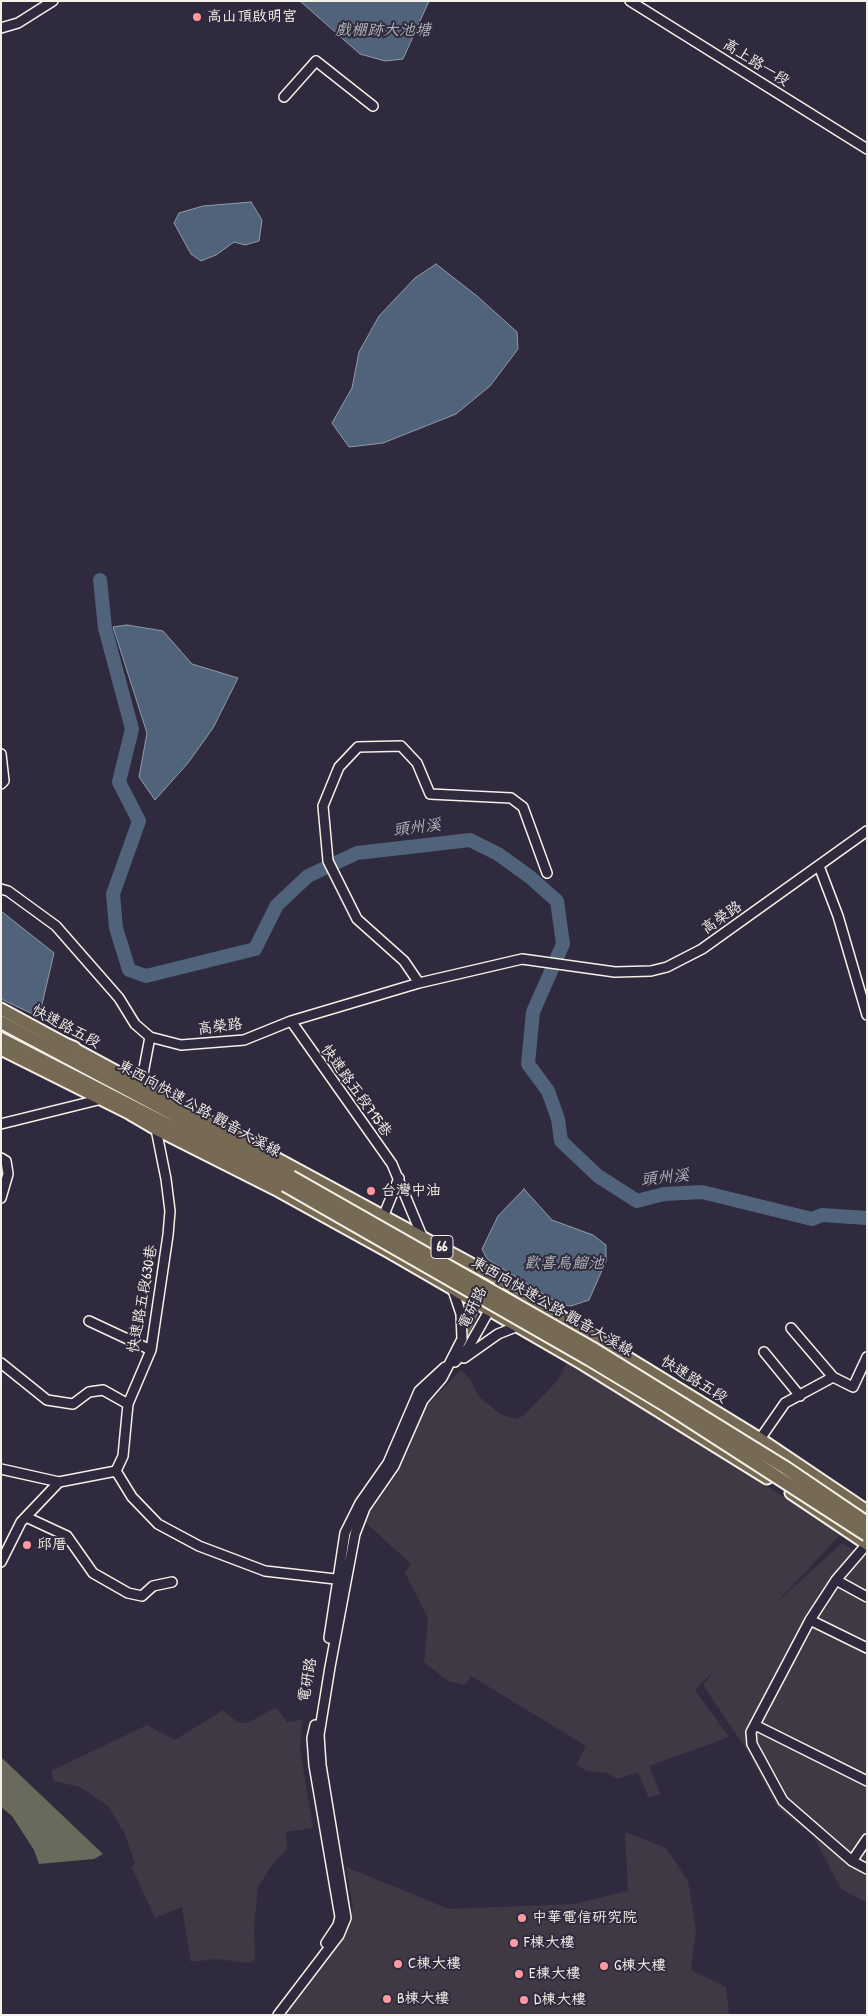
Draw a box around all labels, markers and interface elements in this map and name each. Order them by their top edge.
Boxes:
place label: 高山頂啟明宮 [207,8,297,26]
marker: 高山頂啟明宮 [191,11,203,23]
water label: 戲棚跡大池塘 [335,21,431,41]
street label: 高上路一段 [719,35,793,91]
water label: 頭州溪 [392,816,442,840]
street label: 高榮路 [698,898,746,938]
street label: 快速路五段 [29,1001,103,1053]
street label: 高榮路 [197,1015,243,1039]
street label: 快速路五段715巷 [317,1042,395,1140]
street label: 東西向快速公路 觀音大溪線 [114,1057,284,1161]
water label: 頭州溪 [640,1166,690,1190]
place label: 台灣中油 [381,1182,441,1200]
marker: 台灣中油 [365,1185,377,1197]
road number: 66 [431,1236,453,1258]
street label: 快速路五段630巷 [125,1244,161,1354]
street label: 東西向快速公路 觀音大溪線 [468,1253,636,1361]
water label: 歡喜烏鰡池 [524,1254,604,1274]
street label: 電研路 [455,1284,491,1332]
street label: 快速路五段 [657,1352,731,1408]
place label: 邱厝 [37,1536,67,1554]
marker: 邱厝 [21,1539,33,1551]
street label: 電研路 [295,1656,321,1704]
place label: 中華電信研究院 [532,1909,637,1927]
marker: 中華電信研究院 [516,1912,528,1924]
place label: F棟大樓 [524,1934,575,1952]
marker: F棟大樓 [508,1937,520,1949]
place label: C棟大樓 [408,1955,461,1973]
place label: G棟大樓 [614,1957,666,1975]
marker: C棟大樓 [392,1958,404,1970]
marker: G棟大樓 [598,1960,610,1972]
place label: E棟大樓 [529,1965,581,1983]
marker: E棟大樓 [513,1968,525,1980]
place label: B棟大樓 [397,1990,450,2008]
place label: D棟大樓 [534,1991,586,2009]
marker: B棟大樓 [381,1993,393,2005]
marker: D棟大樓 [518,1994,530,2006]

